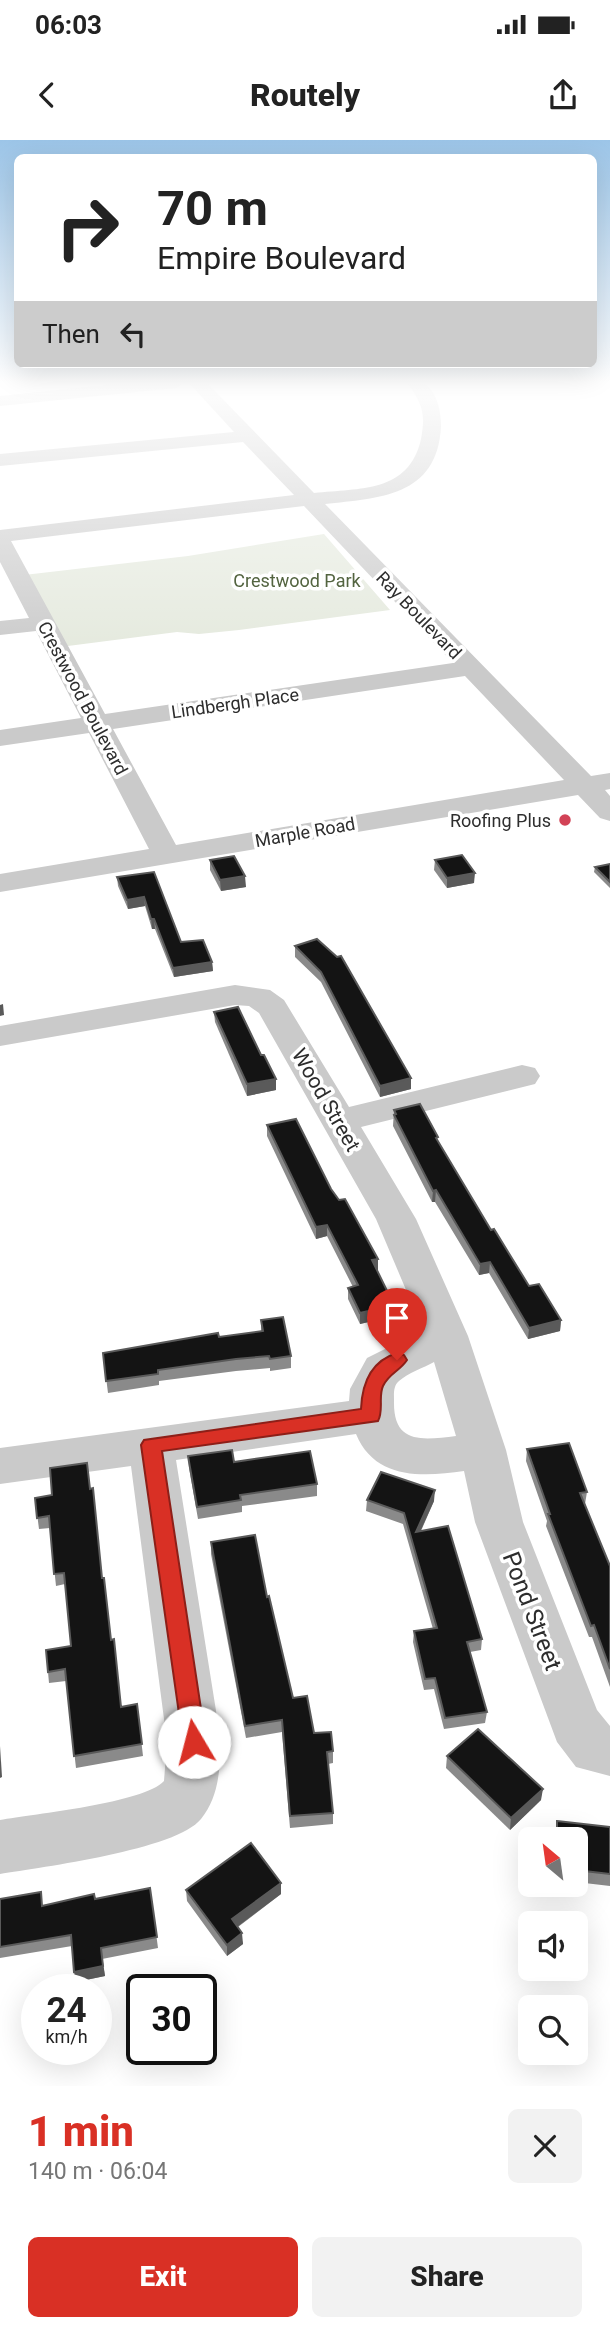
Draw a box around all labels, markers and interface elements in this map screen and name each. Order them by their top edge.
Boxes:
text: 06:03 [35,10,102,40]
icon: back [28,76,66,114]
text: Routely [250,76,360,114]
icon: share [544,76,582,114]
text: 70 m [157,180,268,237]
icon: right [42,182,133,273]
text: Empire Boulevard [157,239,406,277]
icon: left [114,315,152,353]
text: Then [42,319,100,349]
street label: Ray Boulevard [372,567,466,663]
park label: Crestwood Park [233,570,362,591]
street label: Crestwood Boulevard [34,618,132,778]
street label: Lindbergh Place [170,684,300,722]
place label: Roofing Plus [450,810,551,831]
marker: Roofing Plus [557,812,573,828]
street label: Marple Road [253,813,357,851]
street label: Wood Street [287,1044,365,1156]
pin [367,1288,427,1360]
icon: arrive [378,1299,416,1337]
street label: Pond Street [497,1548,567,1674]
position arrow [157,1705,231,1779]
north arrow [518,1827,588,1897]
map controls [518,1827,588,2065]
button: sound [518,1911,588,1981]
speed limit sign: 30 [126,1974,217,2065]
text: 24 [46,1990,87,2031]
button: search [518,1995,588,2065]
text: km/h [45,2026,88,2047]
text: 1 min [28,2107,134,2156]
button: close [508,2109,582,2183]
text: 140 m · 06:04 [28,2158,167,2185]
button: Exit [28,2237,298,2317]
button: Share [312,2237,582,2317]

